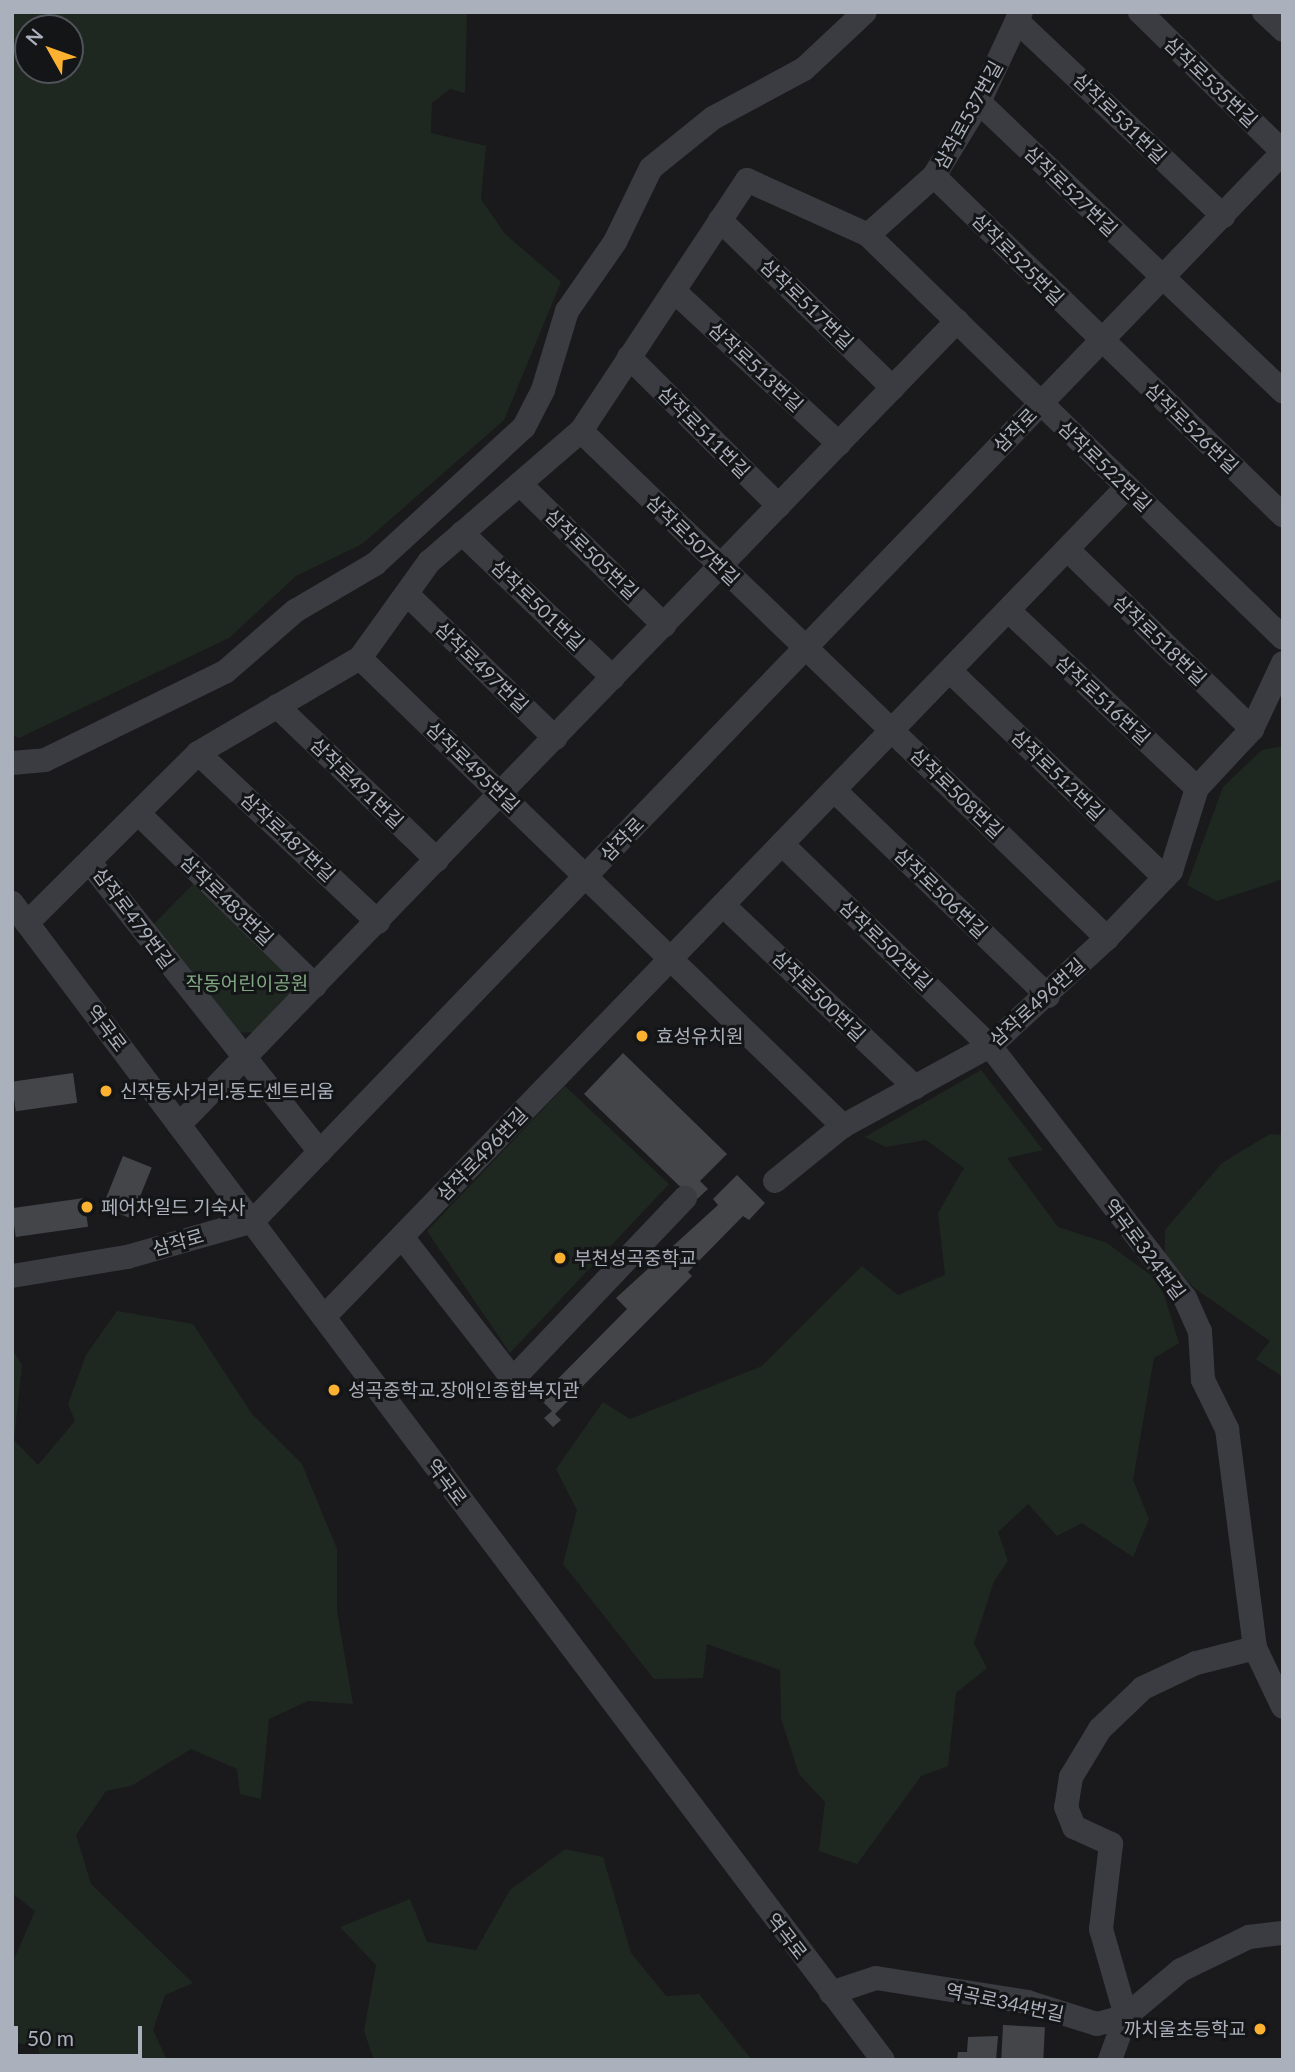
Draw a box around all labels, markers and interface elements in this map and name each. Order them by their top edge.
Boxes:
north arrow [14,14,84,84]
text: N [21,23,48,49]
street label: 삼작로535번길 [1160,32,1262,132]
street label: 삼작로537번길 [929,57,1007,173]
street label: 삼작로531번길 [1069,68,1171,168]
street label: 삼작로527번길 [1020,141,1122,241]
street label: 삼작로525번길 [967,208,1069,310]
street label: 삼작로517번길 [756,254,858,354]
street label: 삼작로513번길 [704,318,808,416]
street label: 삼작로526번길 [1141,378,1243,478]
street label: 삼작로511번길 [653,381,755,483]
street label: 삼작로 [989,403,1041,457]
street label: 삼작로522번길 [1054,416,1156,516]
street label: 삼작로507번길 [642,490,744,590]
street label: 삼작로505번길 [541,504,643,604]
street label: 삼작로501번길 [487,555,589,655]
street label: 삼작로518번길 [1109,590,1211,690]
street label: 삼작로497번길 [431,617,533,717]
street label: 삼작로516번길 [1051,651,1155,749]
street label: 삼작로495번길 [422,717,524,817]
street label: 삼작로512번길 [1007,725,1109,825]
street label: 삼작로491번길 [306,733,408,833]
street label: 삼작로508번길 [906,743,1008,843]
street label: 삼작로487번길 [236,788,340,886]
street label: 삼작로 [596,812,648,866]
street label: 삼작로506번길 [890,843,992,943]
street label: 삼작로483번길 [176,850,278,950]
street label: 삼작로479번길 [89,863,179,973]
street label: 삼작로502번길 [835,895,937,995]
street label: 삼작로500번길 [768,946,870,1046]
street label: 삼작로496번길 [985,953,1089,1051]
park label: 작동어린이공원 [186,972,308,994]
street label: 역곡로 [82,1000,132,1056]
place label: 효성유치원 [656,1025,743,1047]
marker: 효성유치원 [634,1028,650,1044]
place label: 신작동사거리.동도센트리움 [120,1080,334,1102]
marker: 신작동사거리.동도센트리움 [98,1083,114,1099]
street label: 삼작로496번길 [432,1103,532,1205]
street label: 역곡로324번길 [1100,1194,1190,1304]
place label: 페어차일드 기숙사 [101,1196,246,1218]
marker: 페어차일드 기숙사 [79,1199,95,1215]
street label: 삼작로 [150,1224,206,1260]
place label: 부천성곡중학교 [574,1247,696,1269]
marker: 부천성곡중학교 [552,1250,568,1266]
place label: 성곡중학교.장애인종합복지관 [348,1379,580,1401]
marker: 성곡중학교.장애인종합복지관 [326,1382,342,1398]
street label: 역곡로 [422,1454,472,1510]
street label: 역곡로 [762,1908,812,1964]
street label: 역곡로344번길 [944,1978,1066,2026]
scale bar [18,2012,145,2056]
place label: 까치울초등학교 [1124,2018,1246,2040]
marker: 까치울초등학교 [1252,2021,1268,2037]
text: 50 m [27,2025,74,2050]

